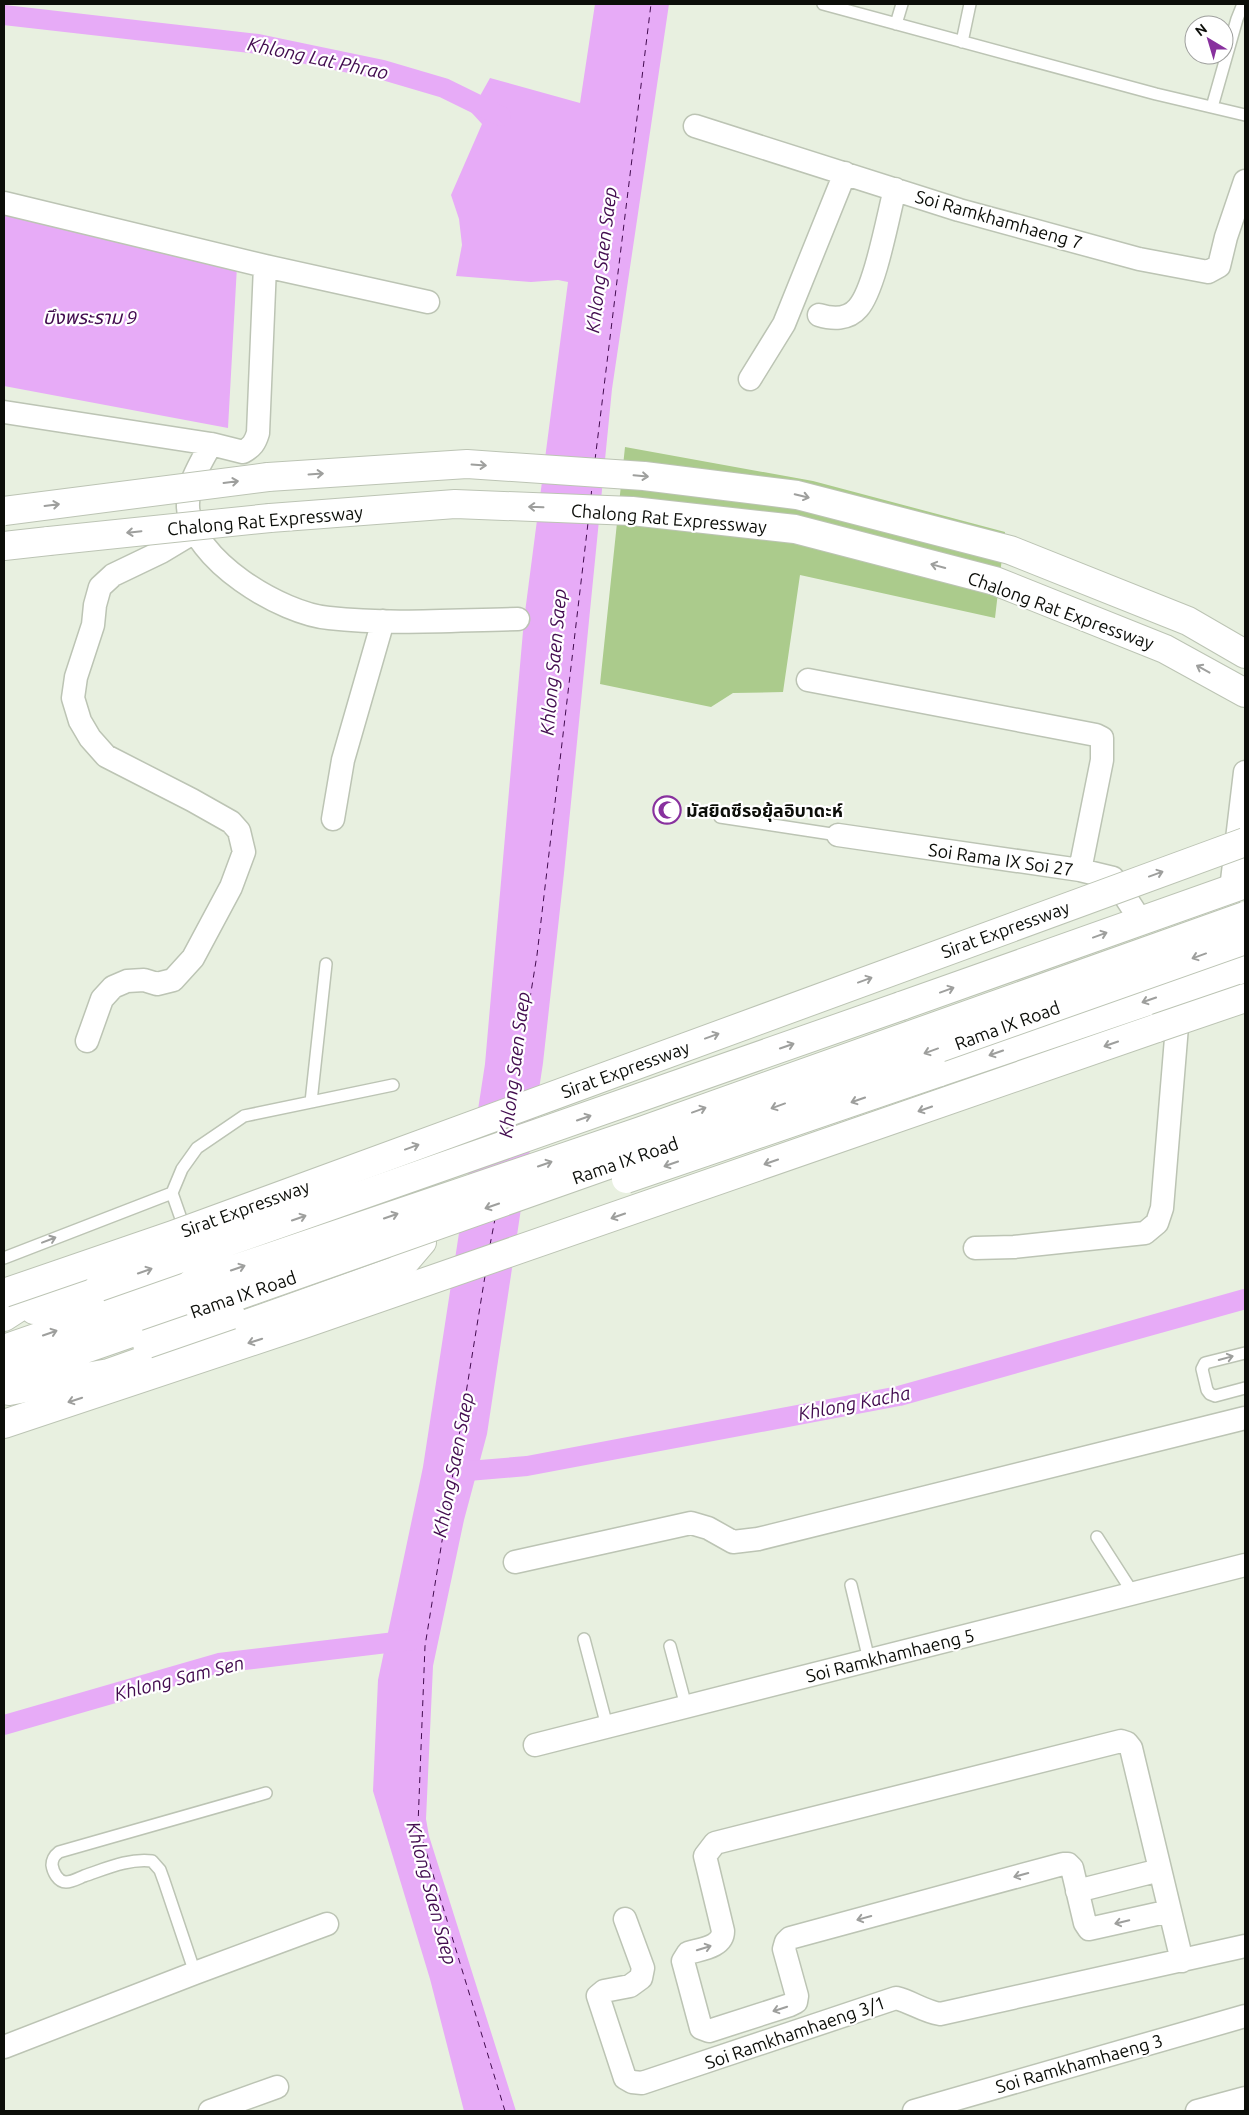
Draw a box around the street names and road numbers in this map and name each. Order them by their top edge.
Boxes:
street label: Soi Ramkhamhaeng 7 [913,186,1085,252]
street label: Chalong Rat Expressway [570,499,768,537]
street label: Chalong Rat Expressway [166,501,364,539]
street label: Chalong Rat Expressway [965,567,1157,653]
street label: Soi Rama IX Soi 27 [927,839,1075,879]
street label: Sirat Expressway [938,896,1072,962]
street label: Rama IX Road [952,997,1062,1053]
street label: Sirat Expressway [558,1036,692,1102]
street label: Rama IX Road [569,1133,681,1187]
street label: Sirat Expressway [178,1175,312,1241]
street label: Rama IX Road [187,1267,299,1321]
street label: Soi Ramkhamhaeng 5 [804,1624,976,1686]
street label: Soi Ramkhamhaeng 3/1 [702,1992,888,2072]
street label: Soi Ramkhamhaeng 3 [993,2030,1165,2096]

